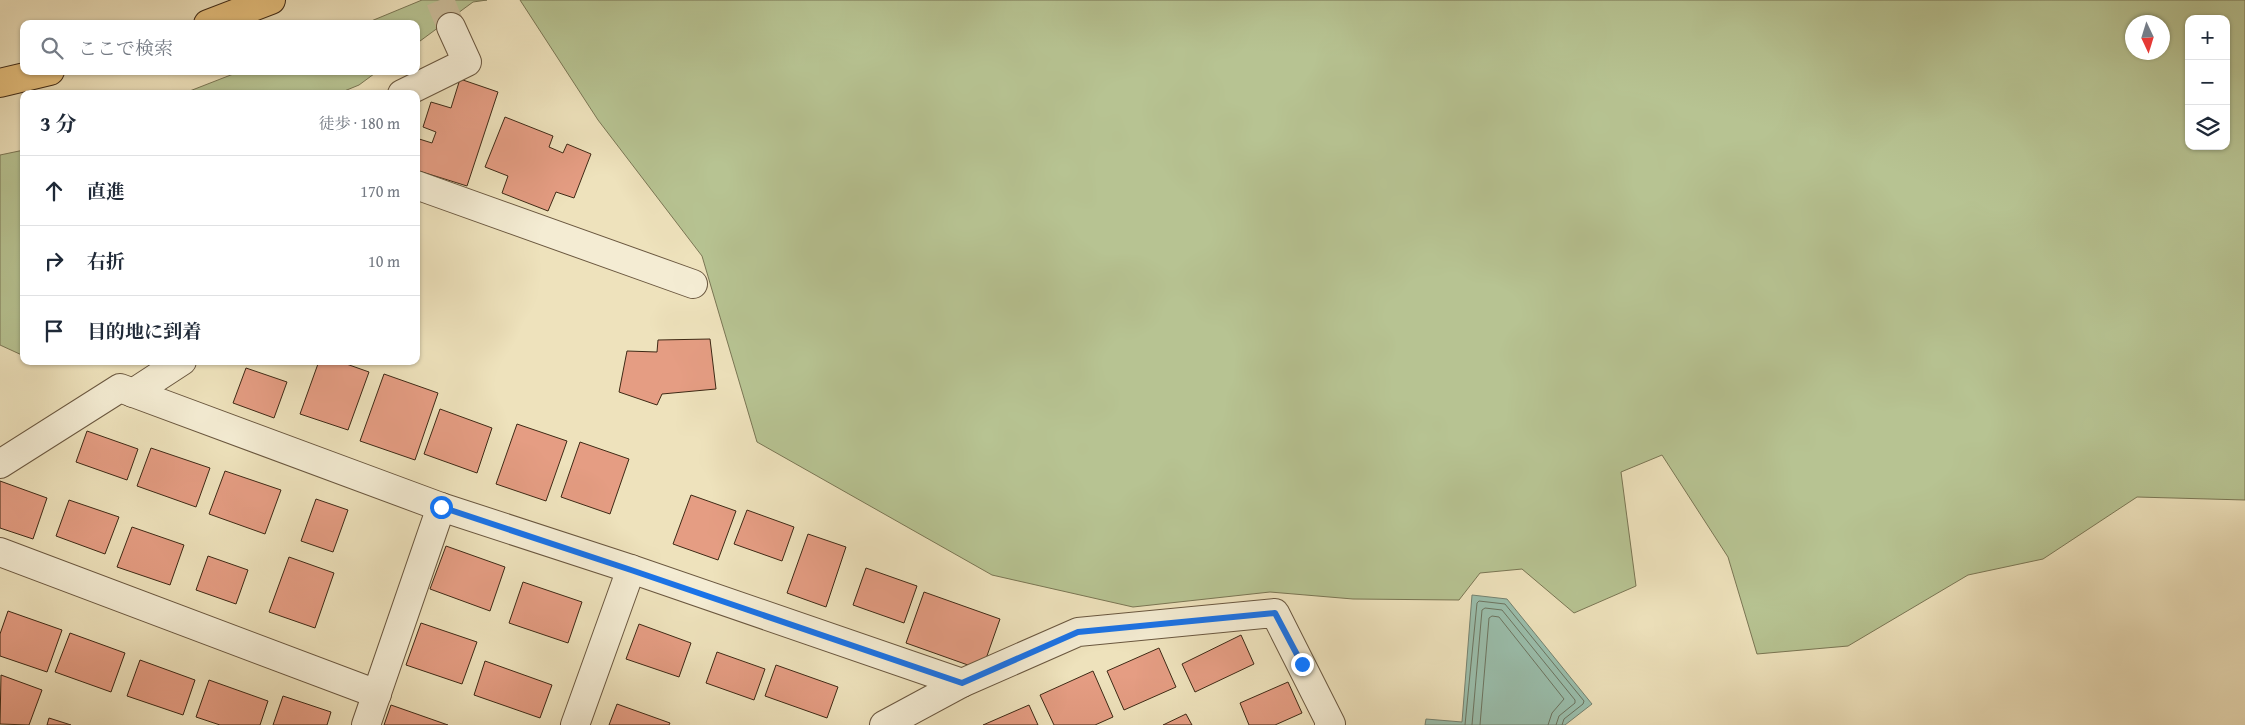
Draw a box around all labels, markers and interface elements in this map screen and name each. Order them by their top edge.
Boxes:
north arrow [2125,15,2170,60]
map controls [2185,15,2230,150]
button: + [2185,15,2230,60]
search box [20,20,420,75]
icon: search [38,34,66,62]
text: ここで検索 [78,34,173,62]
button: − [2185,60,2230,105]
button: layers [2185,105,2230,150]
text: 3 分 [40,108,77,139]
text: 徒歩 · 180 m [319,111,400,135]
icon: ahead [40,177,68,205]
text: 直進 [87,177,125,205]
text: 170 m [360,179,400,203]
icon: right [40,247,68,275]
text: 右折 [87,247,125,275]
text: 10 m [368,249,400,273]
icon: arrive [40,317,68,345]
text: 目的地に到着 [87,317,201,345]
route start [430,496,453,519]
route end [1291,653,1314,676]

